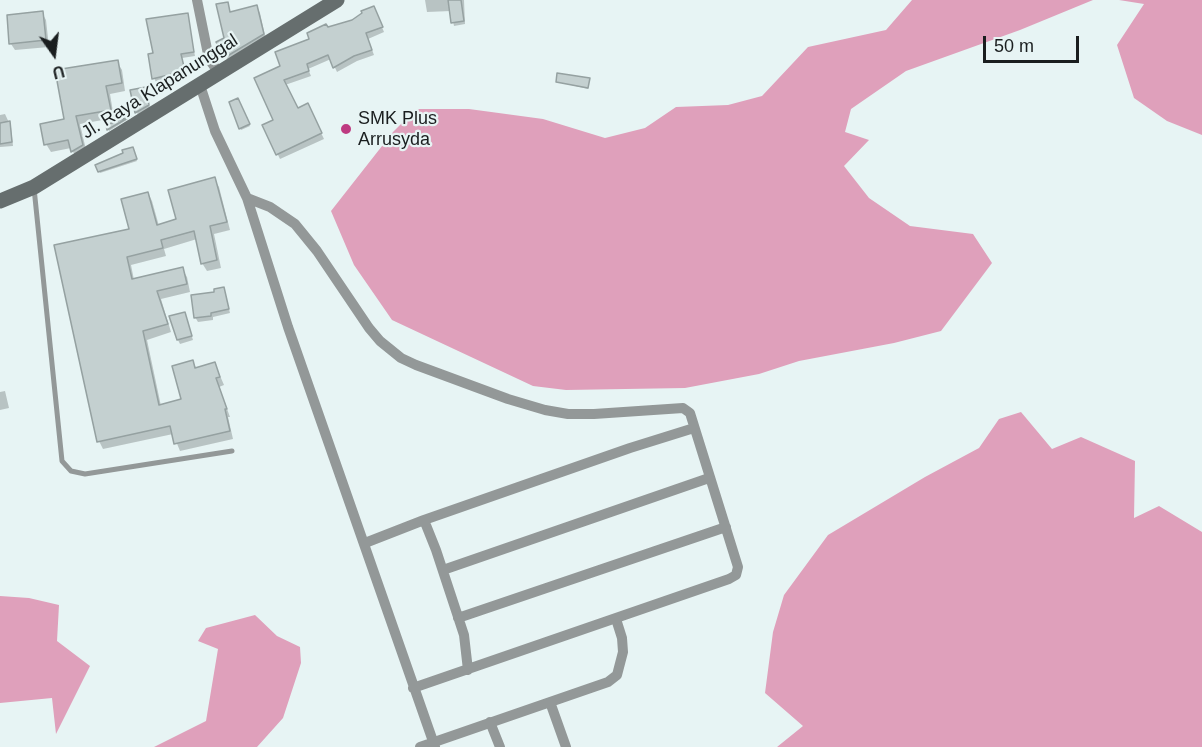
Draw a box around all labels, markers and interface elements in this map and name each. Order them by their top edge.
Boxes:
north arrow [24,24,84,84]
scale bar [986,24,1082,62]
street label: Jl. Raya Klapanunggal [78,30,242,144]
text: 50 m [994,36,1034,56]
text: U [51,62,66,82]
place label: SMK Plus Arrusyda [358,108,437,150]
marker: SMK Plus Arrusyda [339,122,353,136]

